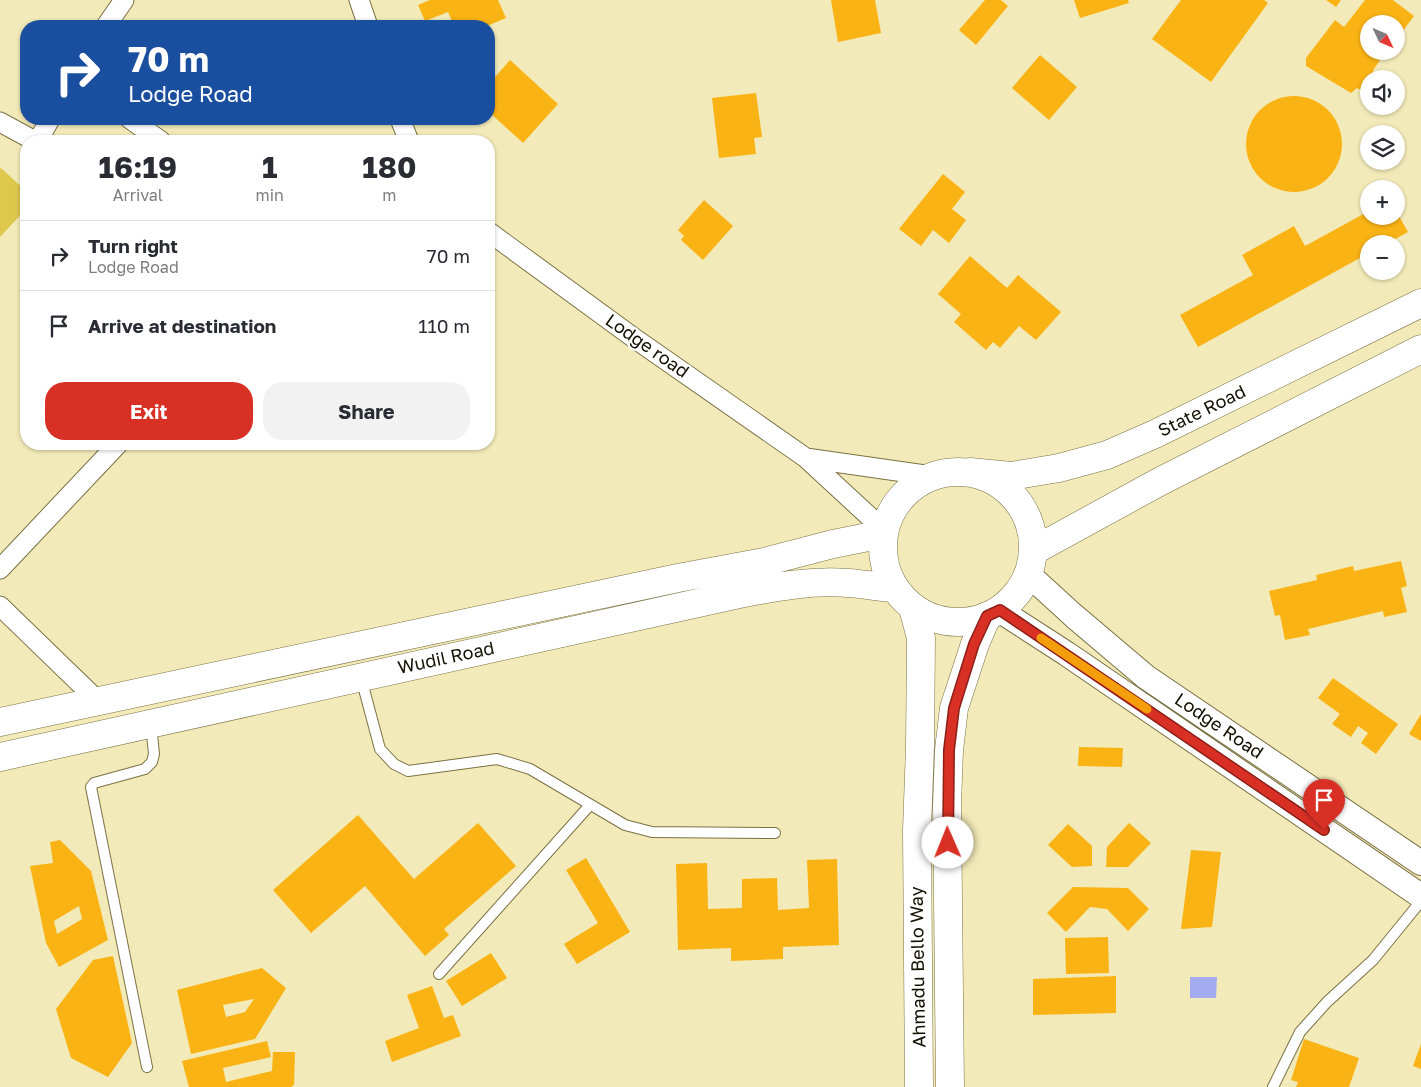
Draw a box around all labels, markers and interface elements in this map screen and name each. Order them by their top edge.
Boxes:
north arrow [1360,15,1405,60]
map controls [1360,15,1405,280]
text: 70 m [128,38,209,80]
icon: right [45,40,110,105]
button: sound [1360,70,1405,115]
text: Lodge Road [128,80,253,107]
button: layers [1360,125,1405,170]
text: 16:19 [98,149,177,185]
text: 1 [262,149,277,185]
text: 180 [362,149,417,185]
button: + [1360,180,1405,225]
text: Arrival [113,185,163,205]
text: min [256,185,284,205]
text: m [382,185,397,205]
text: Turn right [88,234,178,257]
button: − [1360,235,1405,280]
icon: right [45,242,73,270]
text: 70 m [427,244,470,267]
text: Lodge Road [88,257,179,277]
street label: Lodge road [602,308,694,382]
icon: arrive [45,312,73,340]
text: Arrive at destination [88,314,276,337]
text: 110 m [418,314,470,337]
street label: State Road [1154,379,1249,441]
button: Exit [45,382,253,440]
button: Share [263,382,470,440]
street label: Wudil Road [396,636,496,678]
street label: Lodge Road [1171,688,1268,763]
pin [1303,779,1345,830]
icon: arrive [1310,786,1338,814]
position arrow [921,816,973,868]
street label: Ahmadu Bello Way [905,886,929,1048]

